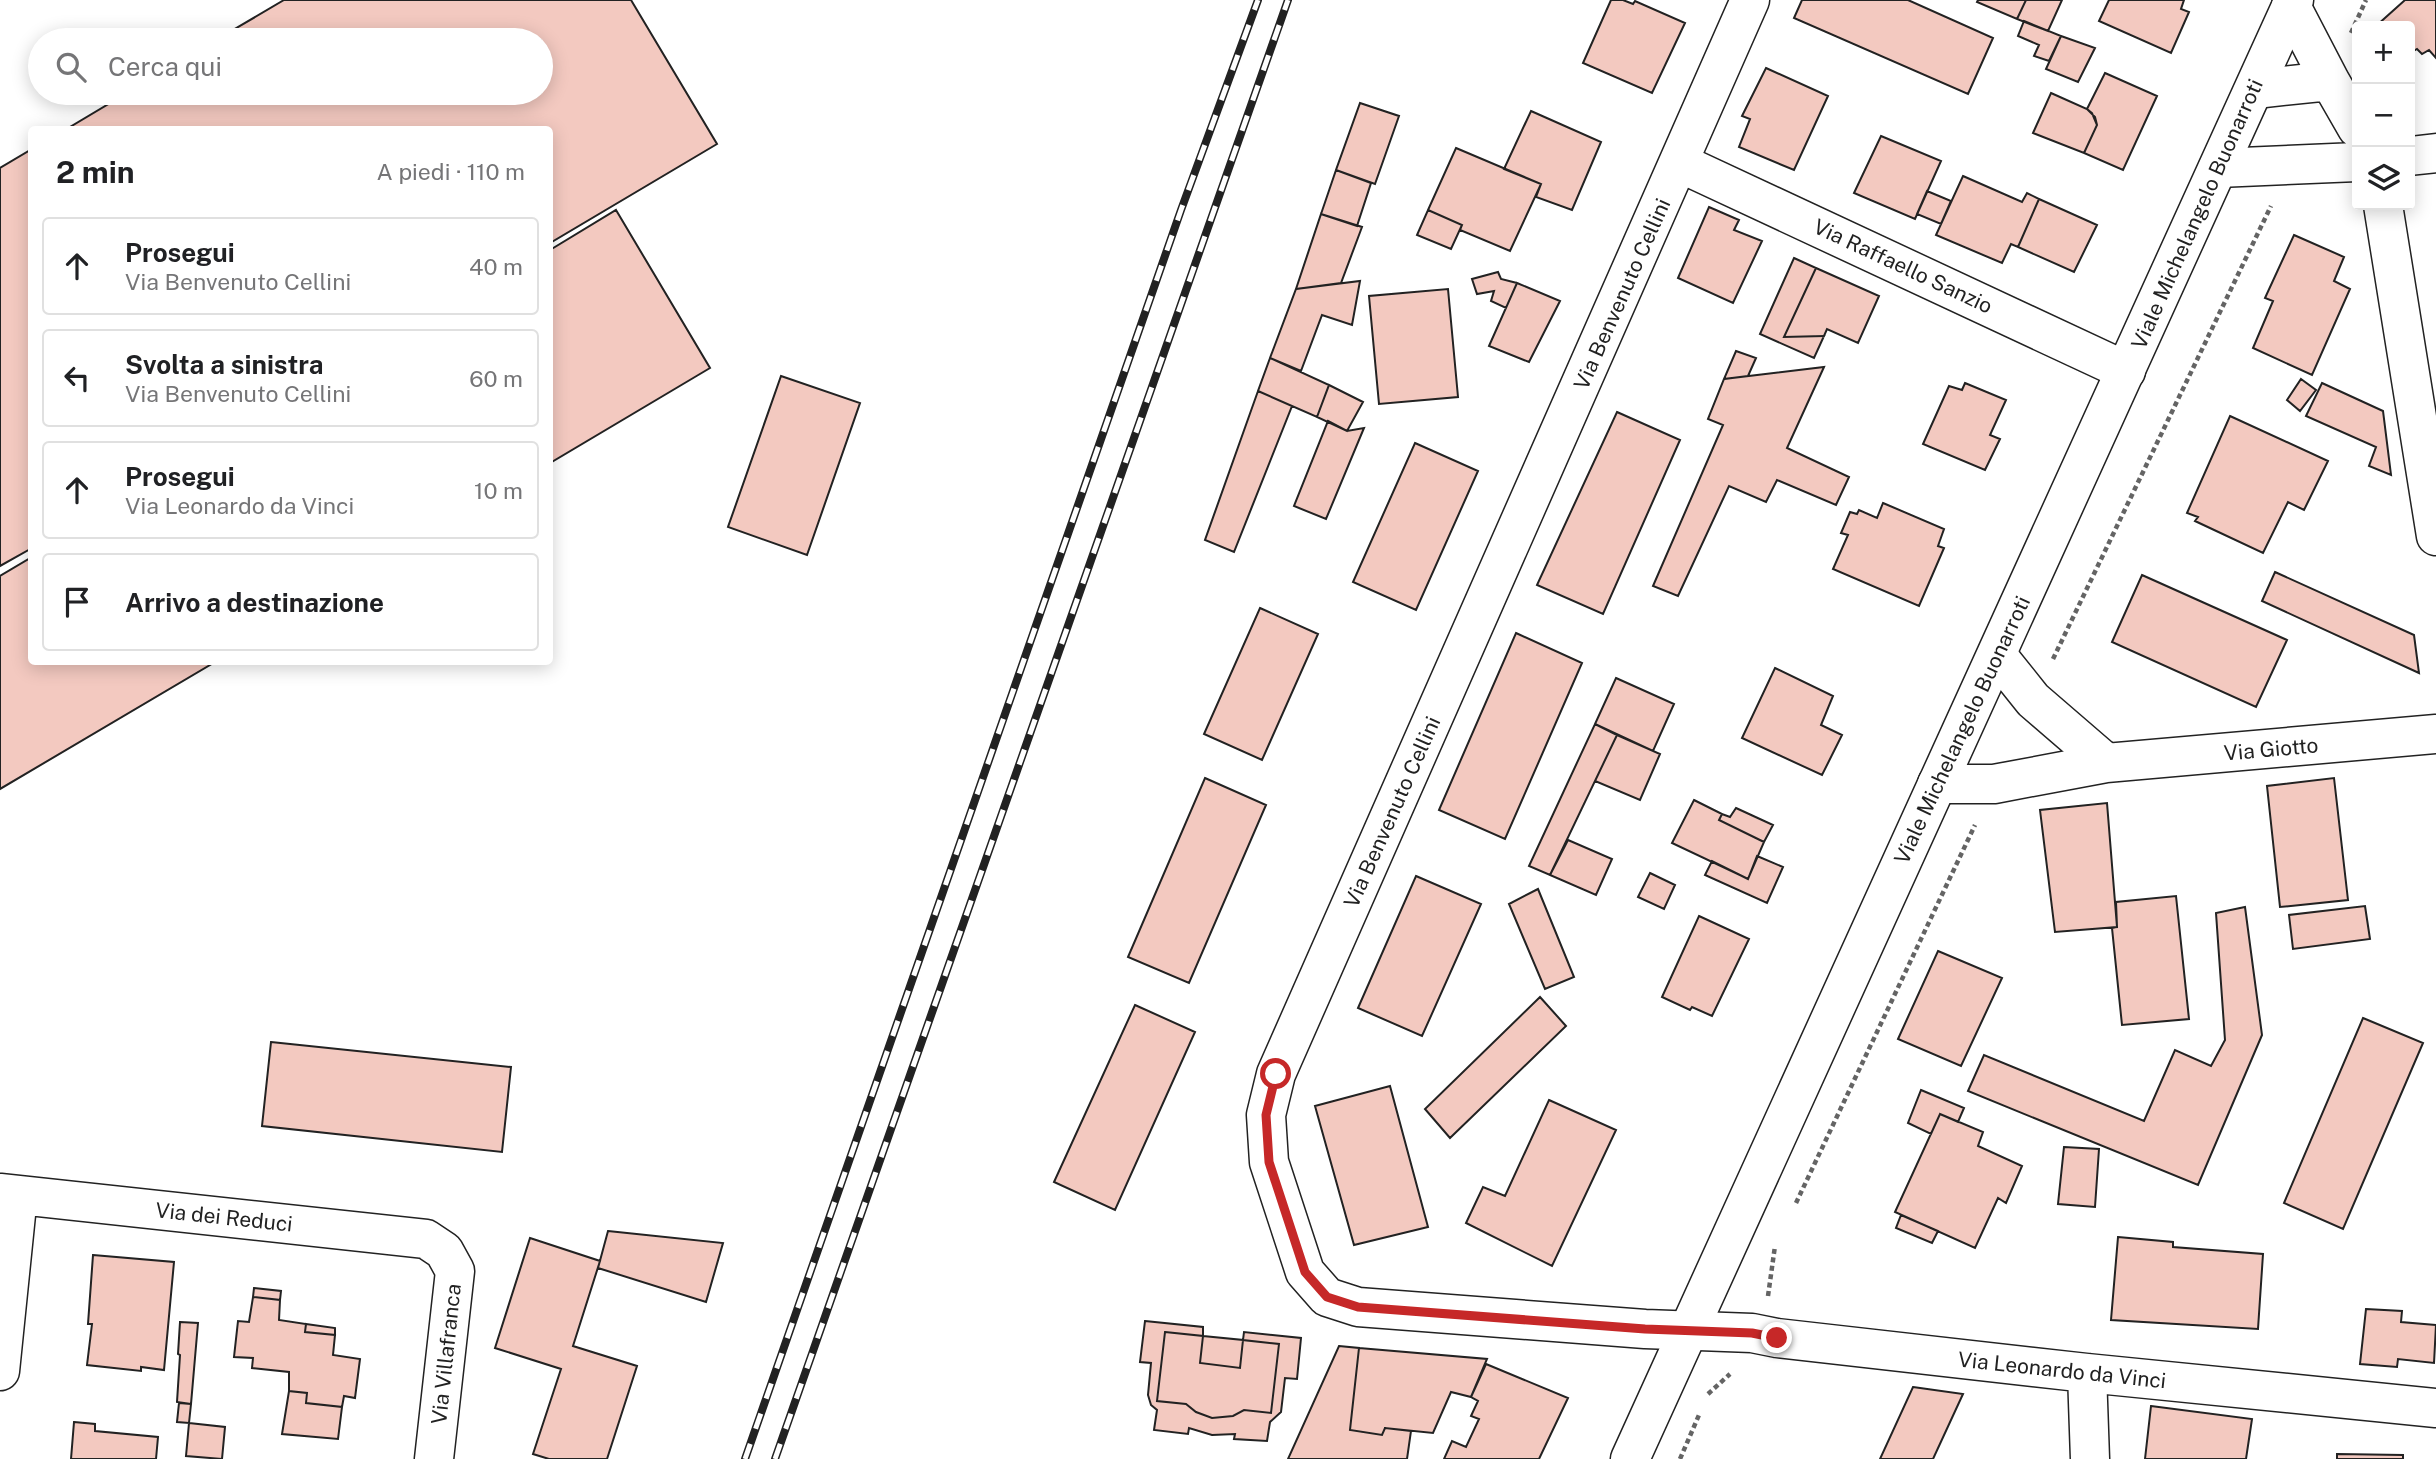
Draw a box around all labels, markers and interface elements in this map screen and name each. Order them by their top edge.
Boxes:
map controls [2352,21,2415,210]
button: + [2352,21,2415,84]
search box [28,28,553,105]
icon: search [52,48,90,86]
text: Cerca qui [108,51,222,82]
street label: Viale Michelangelo Buonarroti [2126,75,2268,353]
button: − [2352,84,2415,147]
button: layers [2352,147,2415,210]
text: 2 min [56,154,135,190]
text: A piedi · 110 m [377,158,525,185]
street label: Via Benvenuto Cellini [1569,195,1675,393]
street label: Via Raffaello Sanzio [1810,214,1996,318]
text: Prosegui [125,237,235,268]
icon: ahead [58,247,96,285]
text: 40 m [469,253,523,280]
text: Via Benvenuto Cellini [125,268,351,295]
text: Svolta a sinistra [125,349,323,380]
icon: left [58,359,96,397]
text: 60 m [469,365,523,392]
text: Via Benvenuto Cellini [125,380,351,407]
text: Prosegui [125,461,235,492]
icon: ahead [58,471,96,509]
text: 10 m [474,477,523,504]
text: Via Leonardo da Vinci [125,492,354,519]
icon: arrive [58,583,96,621]
text: Arrivo a destinazione [125,587,384,618]
street label: Viale Michelangelo Buonarroti [1889,592,2035,868]
street label: Via Benvenuto Cellini [1339,713,1445,911]
street label: Via Giotto [2223,732,2319,766]
route start [1260,1058,1291,1089]
street label: Via dei Reduci [154,1197,294,1237]
street label: Via Villafranca [426,1282,466,1426]
route end [1761,1322,1792,1353]
street label: Via Leonardo da Vinci [1957,1347,2167,1393]

